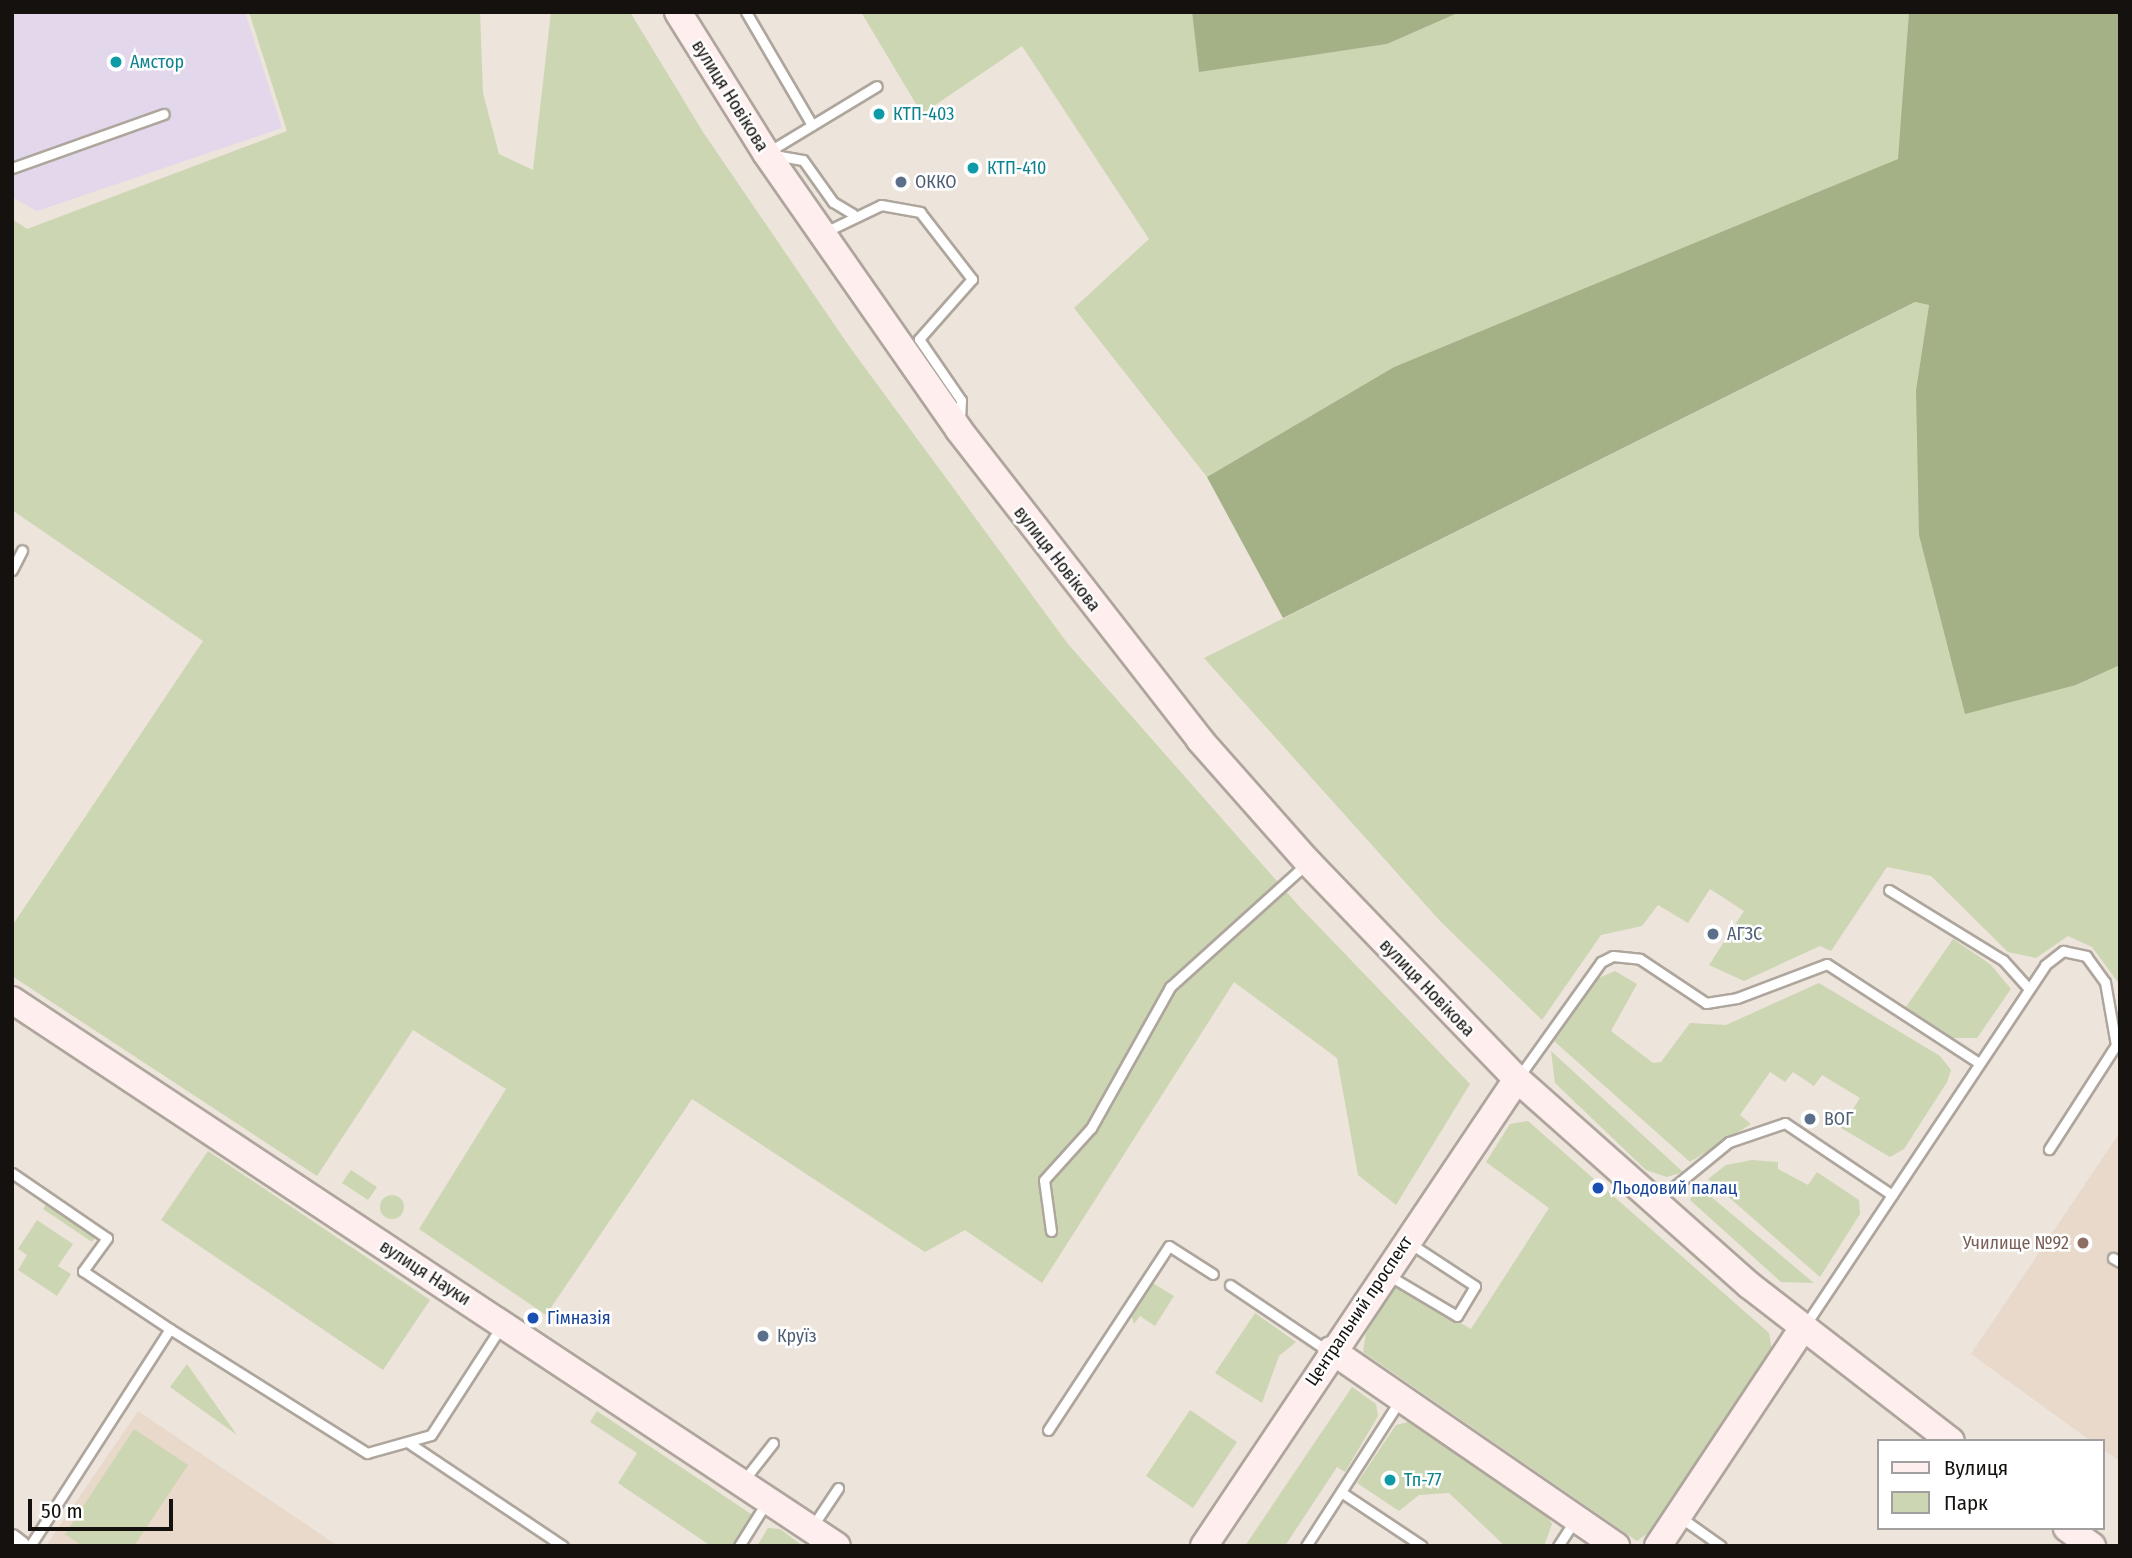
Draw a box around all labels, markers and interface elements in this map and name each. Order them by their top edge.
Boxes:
street label: вулиця Новікова [687,36,773,156]
place label: Амстор [130,51,184,73]
marker: Амстор [108,54,124,70]
place label: КТП-403 [893,103,954,125]
marker: КТП-403 [871,106,887,122]
place label: КТП-410 [987,157,1046,179]
marker: КТП-410 [965,160,981,176]
place label: ОККО [915,171,957,193]
marker: ОККО [893,174,909,190]
street label: вулиця Новікова [1009,502,1105,616]
place label: АГЗС [1727,923,1762,945]
marker: АГЗС [1705,926,1721,942]
street label: вулиця Новікова [1375,935,1479,1041]
place label: ВОГ [1824,1108,1853,1130]
marker: ВОГ [1802,1111,1818,1127]
place label: Льодовий палац [1612,1177,1737,1199]
marker: Льодовий палац [1590,1180,1606,1196]
street label: Центральний проспект [1301,1232,1417,1390]
place label: Училище №92 [1963,1232,2069,1254]
marker: Училище №92 [2075,1235,2091,1251]
street label: вулиця Науки [376,1236,474,1310]
place label: Гімназія [547,1307,611,1329]
marker: Гімназія [525,1310,541,1326]
place label: Круїз [777,1325,817,1347]
marker: Круїз [755,1328,771,1344]
legend [1876,1439,2104,1530]
text: Вулиця [1944,1455,2008,1481]
place label: Тп-77 [1404,1469,1442,1491]
marker: Тп-77 [1382,1472,1398,1488]
scale bar [32,1484,177,1528]
text: Парк [1944,1490,1988,1516]
text: 50 m [41,1498,83,1524]

